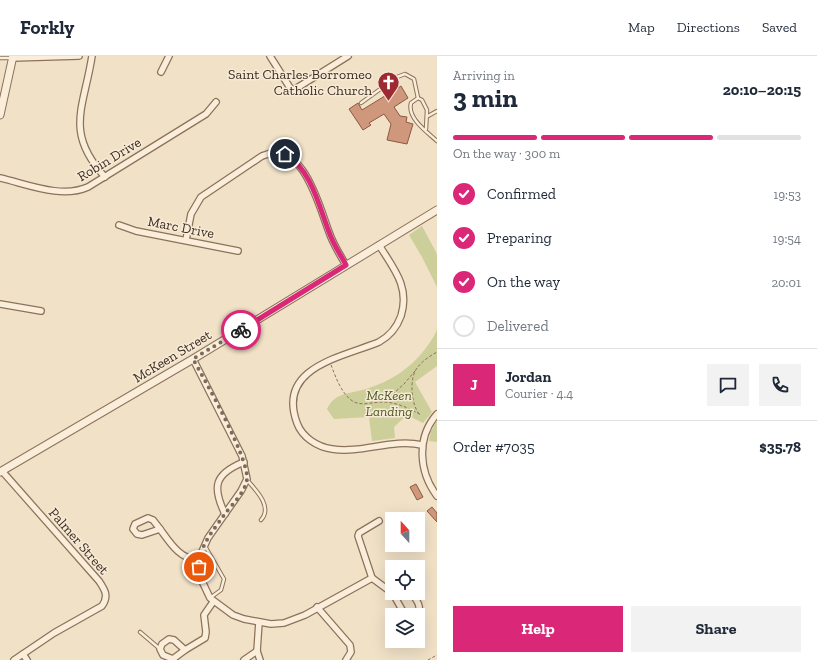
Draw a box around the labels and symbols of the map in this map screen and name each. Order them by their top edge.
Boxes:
place label: Saint Charles Borromeo Catholic Church [228,66,372,99]
church icon: Saint Charles Borromeo Catholic Church [375,69,401,102]
street label: Robin Drive [74,134,145,185]
pin [268,137,302,171]
street label: Marc Drive [146,213,216,242]
courier [221,310,261,350]
street label: McKeen Street [130,326,215,386]
park label: McKeen Landing [366,387,413,420]
street label: Palmer Street [45,504,113,579]
north arrow [385,512,425,552]
pin [182,550,216,584]

